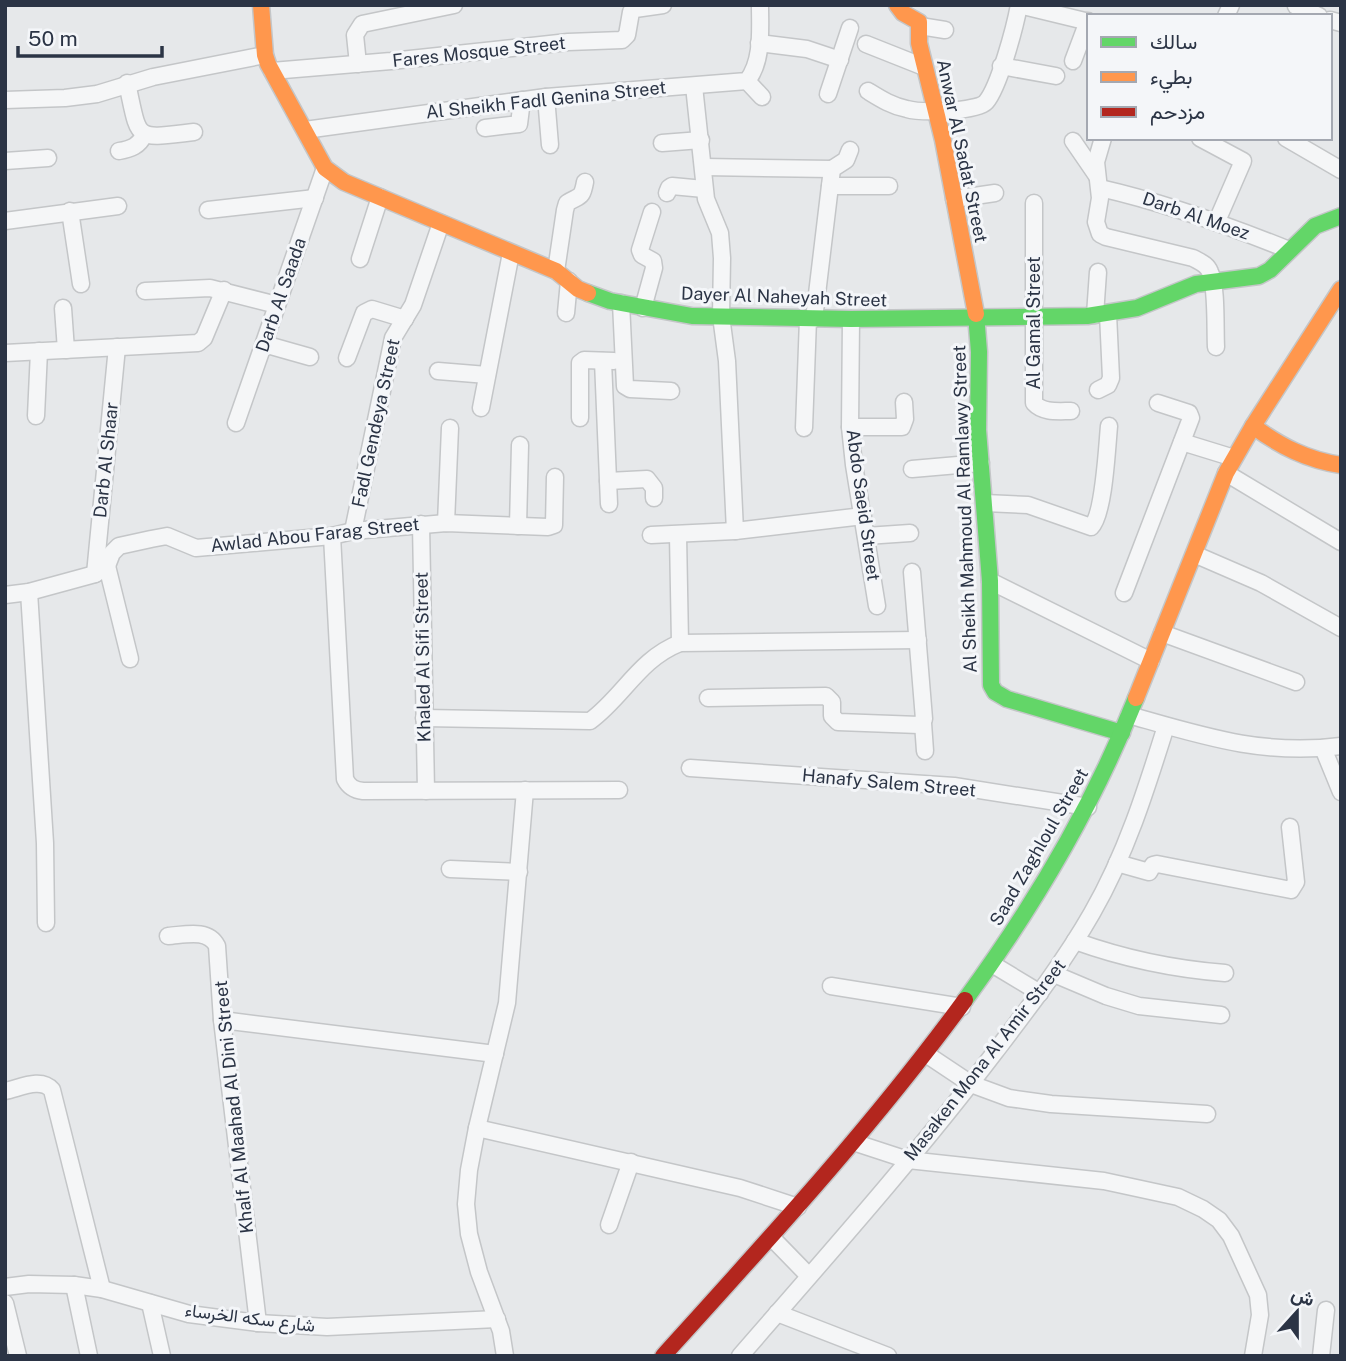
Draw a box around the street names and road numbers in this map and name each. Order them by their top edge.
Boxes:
street label: Fares Mosque Street [391,32,567,71]
street label: Anwar Al Sadat Street [933,57,992,244]
street label: Al Sheikh Fadl Genina Street [425,76,667,123]
street label: Darb Al Moez [1140,187,1252,244]
street label: Darb Al Saada [251,235,310,355]
street label: Al Gamal Street [1023,256,1044,390]
street label: Dayer Al Naheyah Street [681,282,888,311]
street label: Fadl Gendeya Street [347,337,404,509]
street label: Al Sheikh Mahmoud Al Ramlawy Street [948,345,981,673]
street label: Darb Al Shaar [89,401,122,519]
street label: Abdo Saeid Street [842,428,885,582]
street label: Awlad Abou Farag Street [209,513,420,556]
street label: Khaled Al Sifi Street [411,572,434,742]
street label: Hanafy Salem Street [801,764,977,801]
street label: Saad Zaghloul Street [985,764,1092,929]
street label: Masaken Mona Al Amir Street [899,955,1070,1165]
street label: Khalf Al Maahad Al Dini Street [210,979,257,1235]
street label: شارع سكه الخرساء [184,1299,316,1338]

